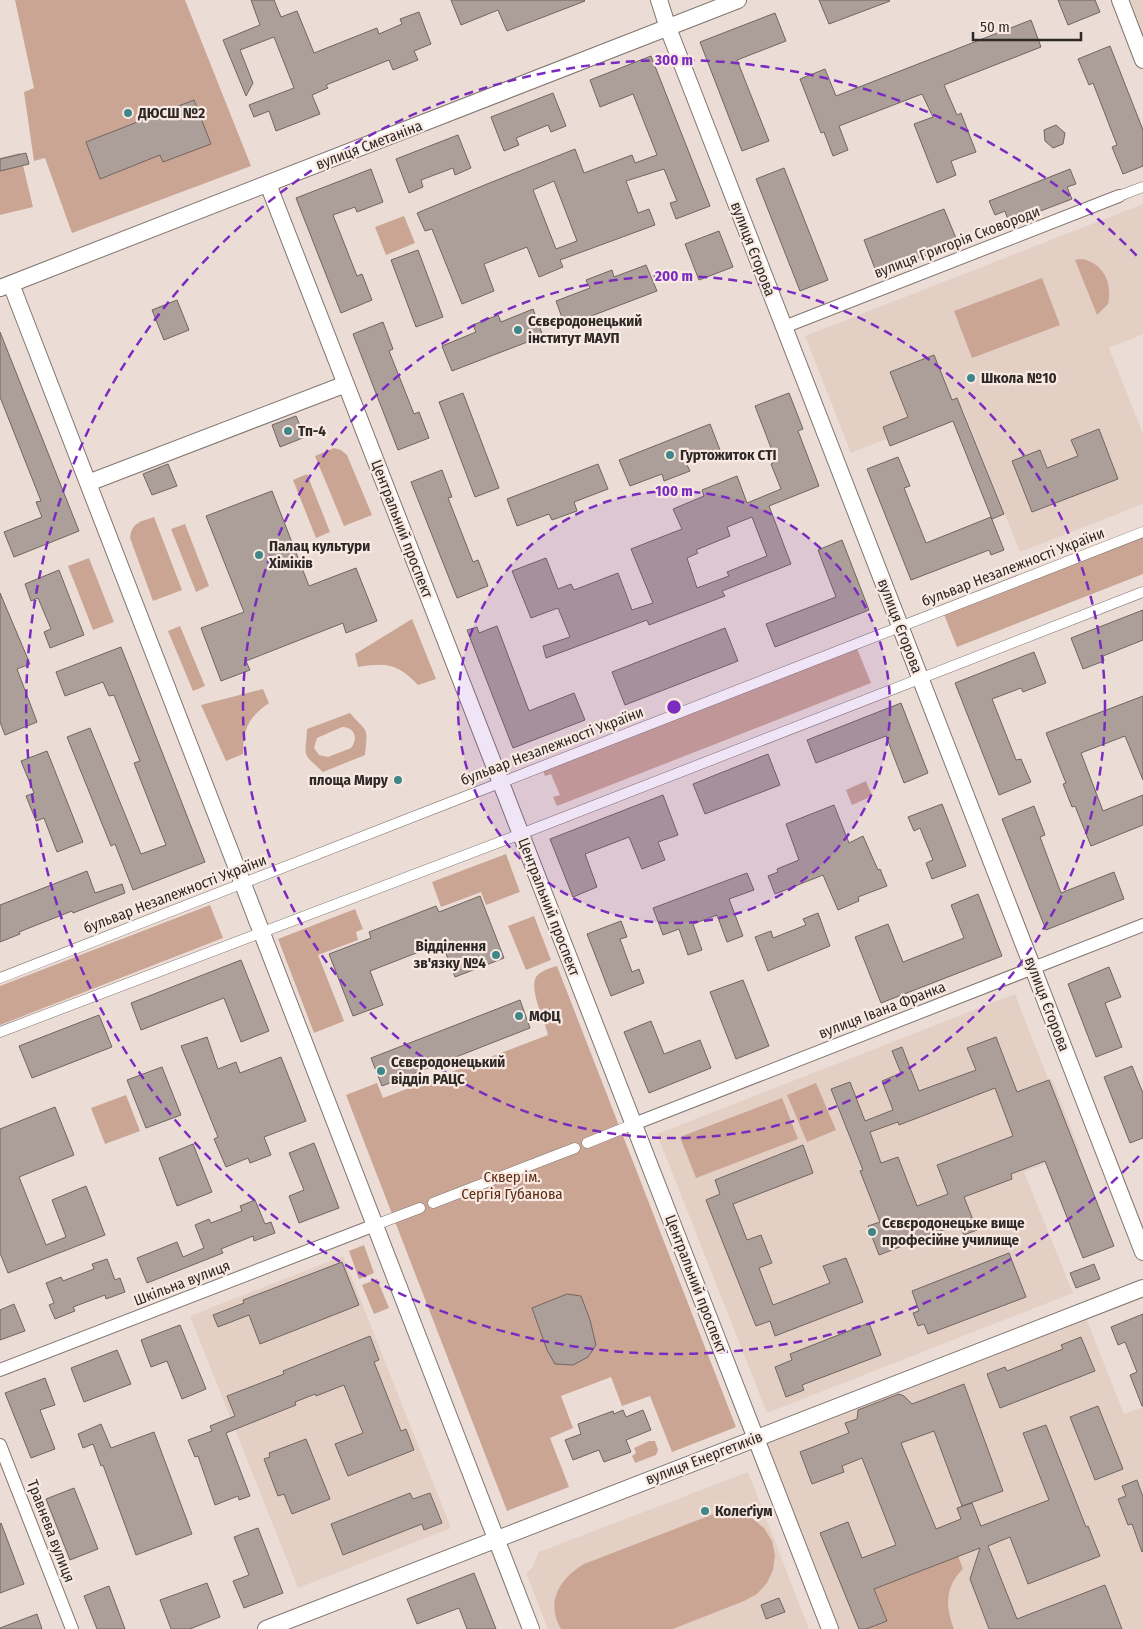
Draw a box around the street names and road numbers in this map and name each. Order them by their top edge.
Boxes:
street label: вулиця Сметаніна [313,116,425,174]
street label: вулиця Єгорова [727,199,779,299]
street label: вулиця Григорія Сковороди [871,202,1043,282]
street label: Центральний проспект [367,457,437,602]
street label: бульвар Незалежності України [919,524,1107,610]
street label: вулиця Єгорова [874,576,926,676]
street label: бульвар Незалежності України [458,703,646,789]
street label: Центральний проспект [514,835,584,980]
street label: бульвар Незалежності України [81,851,269,937]
street label: вулиця Єгорова [1021,954,1073,1054]
street label: вулиця Івана Франка [816,978,948,1042]
street label: Центральний проспект [661,1212,731,1357]
street label: Шкільна вулиця [131,1256,233,1310]
street label: вулиця Енергетиків [643,1427,765,1489]
street label: Травнева вулиця [23,1477,79,1585]

